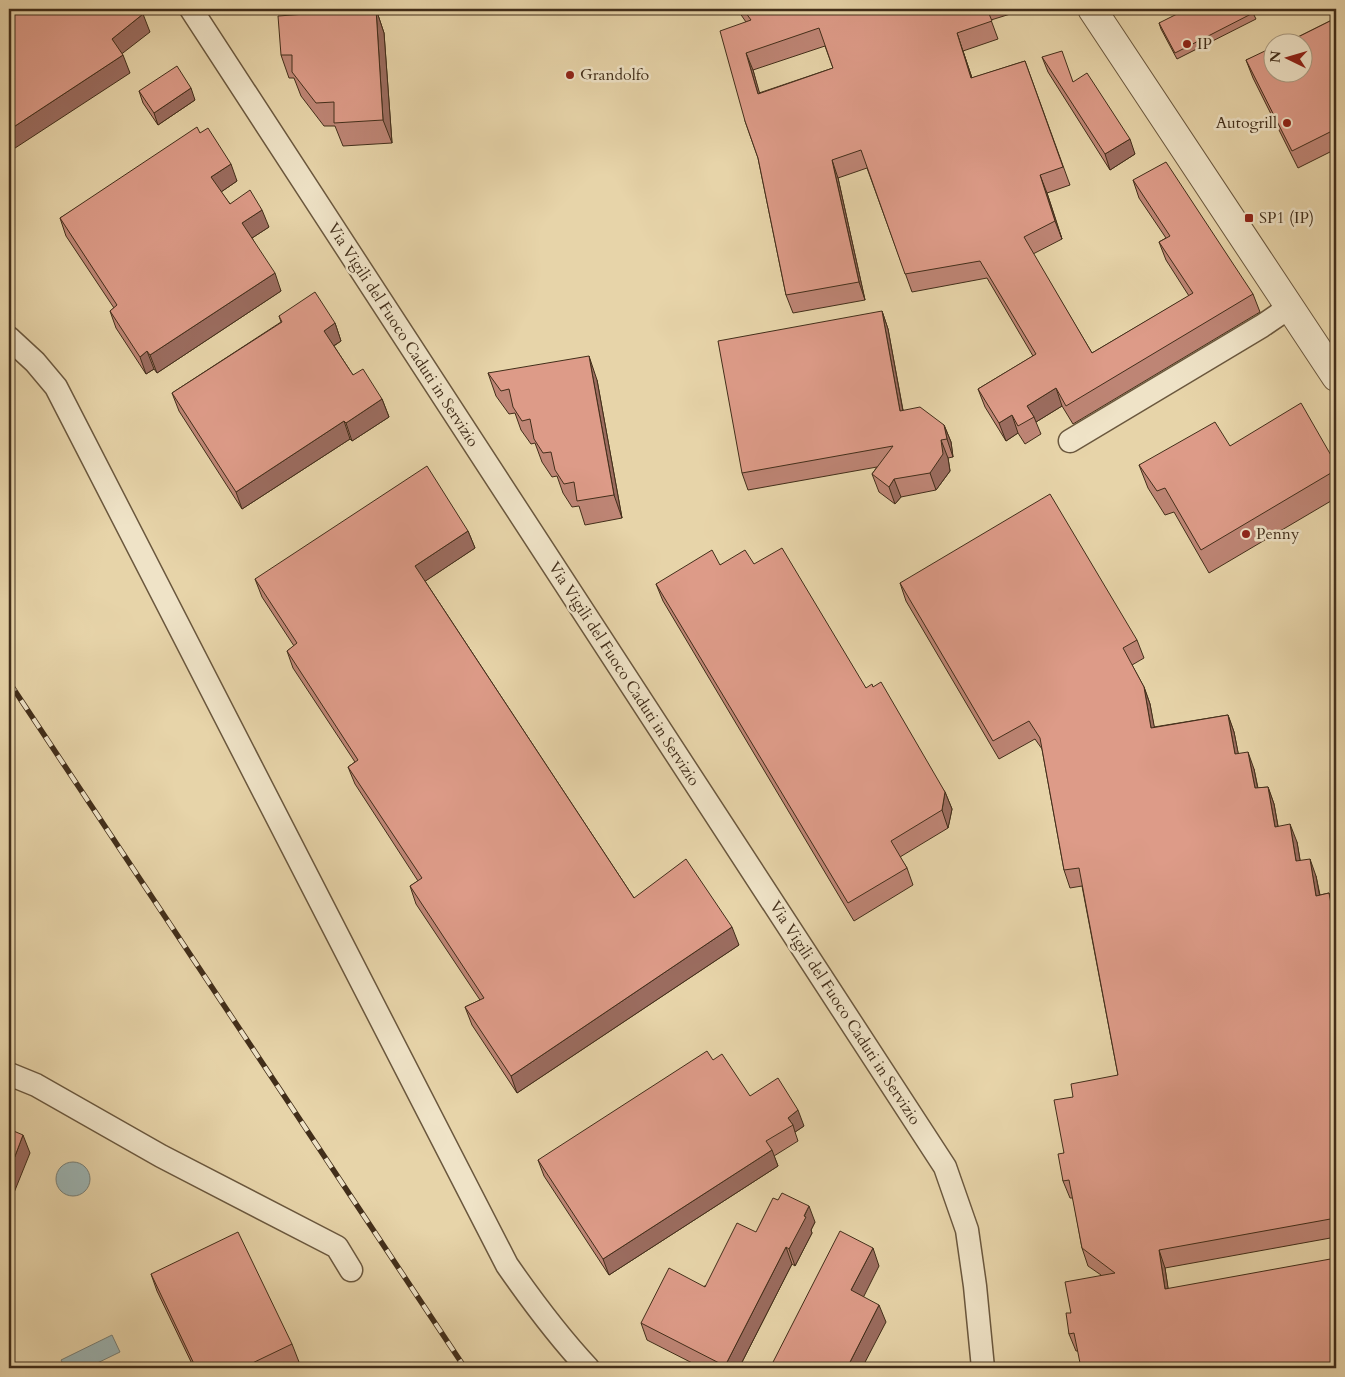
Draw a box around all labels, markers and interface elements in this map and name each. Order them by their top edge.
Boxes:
north arrow [1262,32,1312,82]
place label: IP [1197,33,1212,55]
marker: IP [1181,38,1193,50]
text: N [1266,50,1286,64]
place label: Grandolfo [580,64,650,86]
marker: Grandolfo [564,69,576,81]
place label: Autogrill [1216,112,1277,134]
marker: Autogrill [1281,117,1293,129]
place label: SP1 (IP) [1259,207,1314,229]
marker: SP1 (IP) [1243,212,1255,224]
street label: Via Vigili del Fuoco Caduti in Servizio [322,219,484,452]
place label: Penny [1256,523,1300,545]
marker: Penny [1240,528,1252,540]
street label: Via Vigili del Fuoco Caduti in Servizio [543,558,705,791]
street label: Via Vigili del Fuoco Caduti in Servizio [764,897,926,1130]

